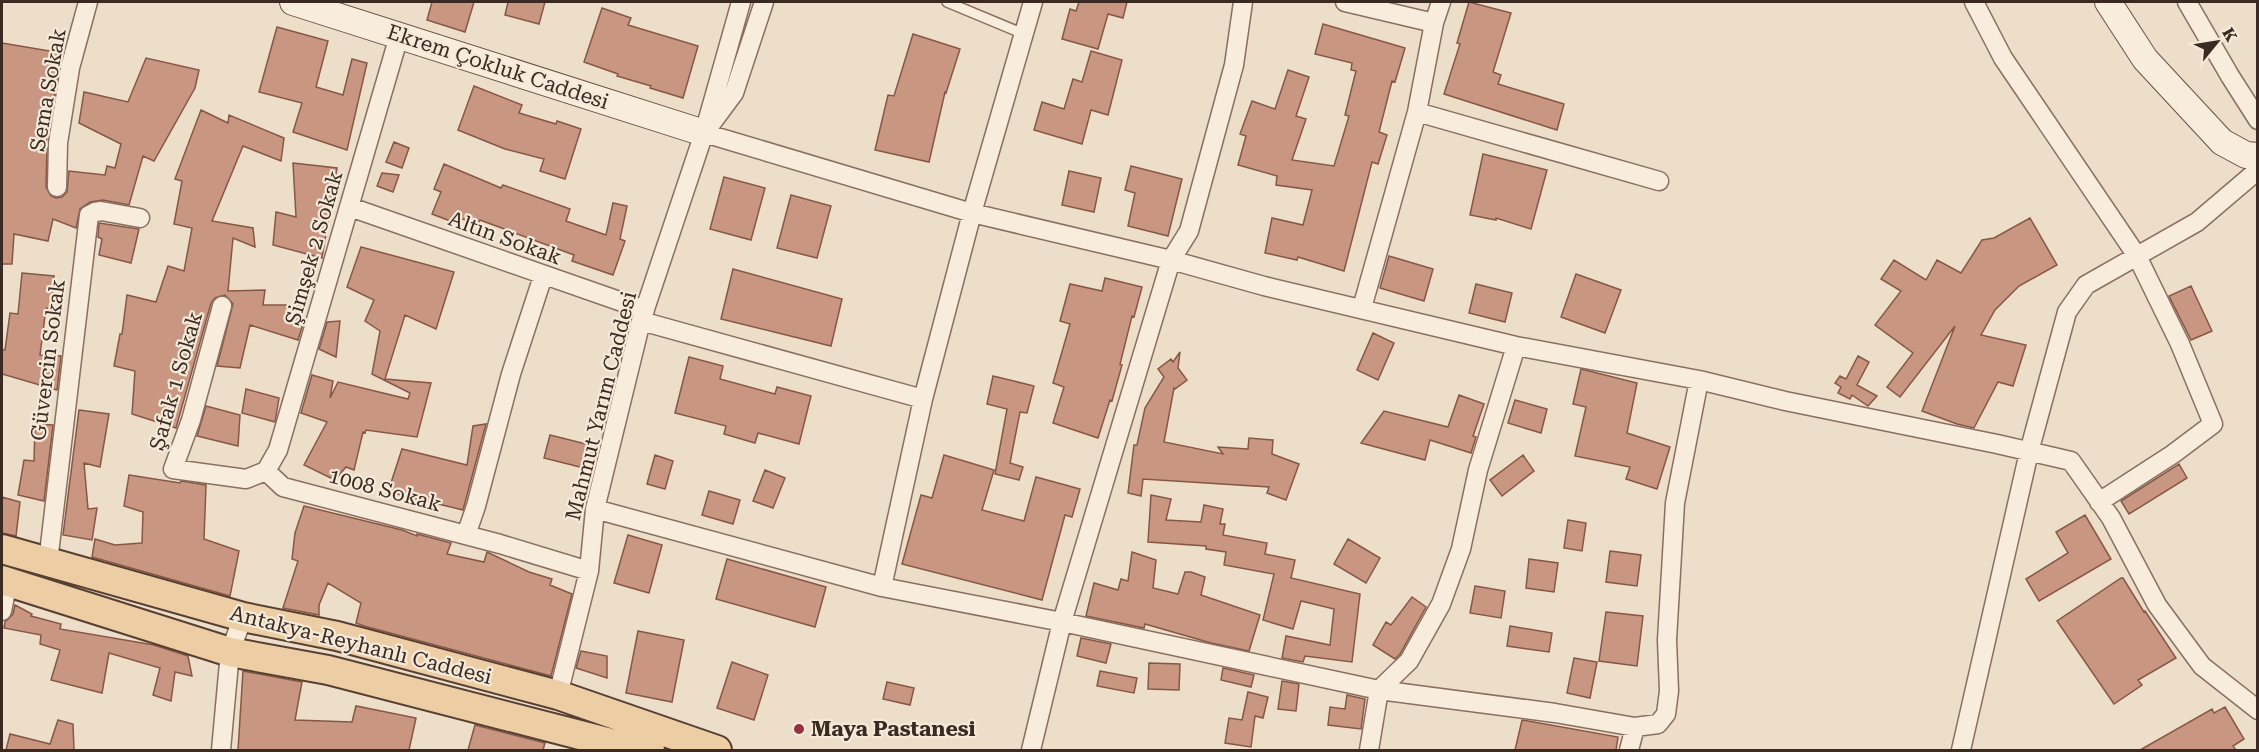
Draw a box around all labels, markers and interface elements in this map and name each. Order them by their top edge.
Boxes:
north arrow [2187,12,2247,72]
street label: Ekrem Çokluk Caddesi [384,20,612,114]
text: K [2218,25,2241,45]
street label: Sema Sokak [25,27,71,153]
street label: Şimşek 2 Sokak [280,168,348,328]
street label: Altın Sokak [445,206,565,270]
street label: Güvercin Sokak [26,278,70,442]
street label: Mahmut Yarım Caddesi [561,289,641,523]
street label: Şafak 1 Sokak [145,309,207,453]
street label: 1008 Sokak [326,463,444,517]
street label: Antakya-Reyhanlı Caddesi [228,601,495,689]
place label: Maya Pastanesi [811,717,976,741]
marker: Maya Pastanesi [792,722,806,736]

